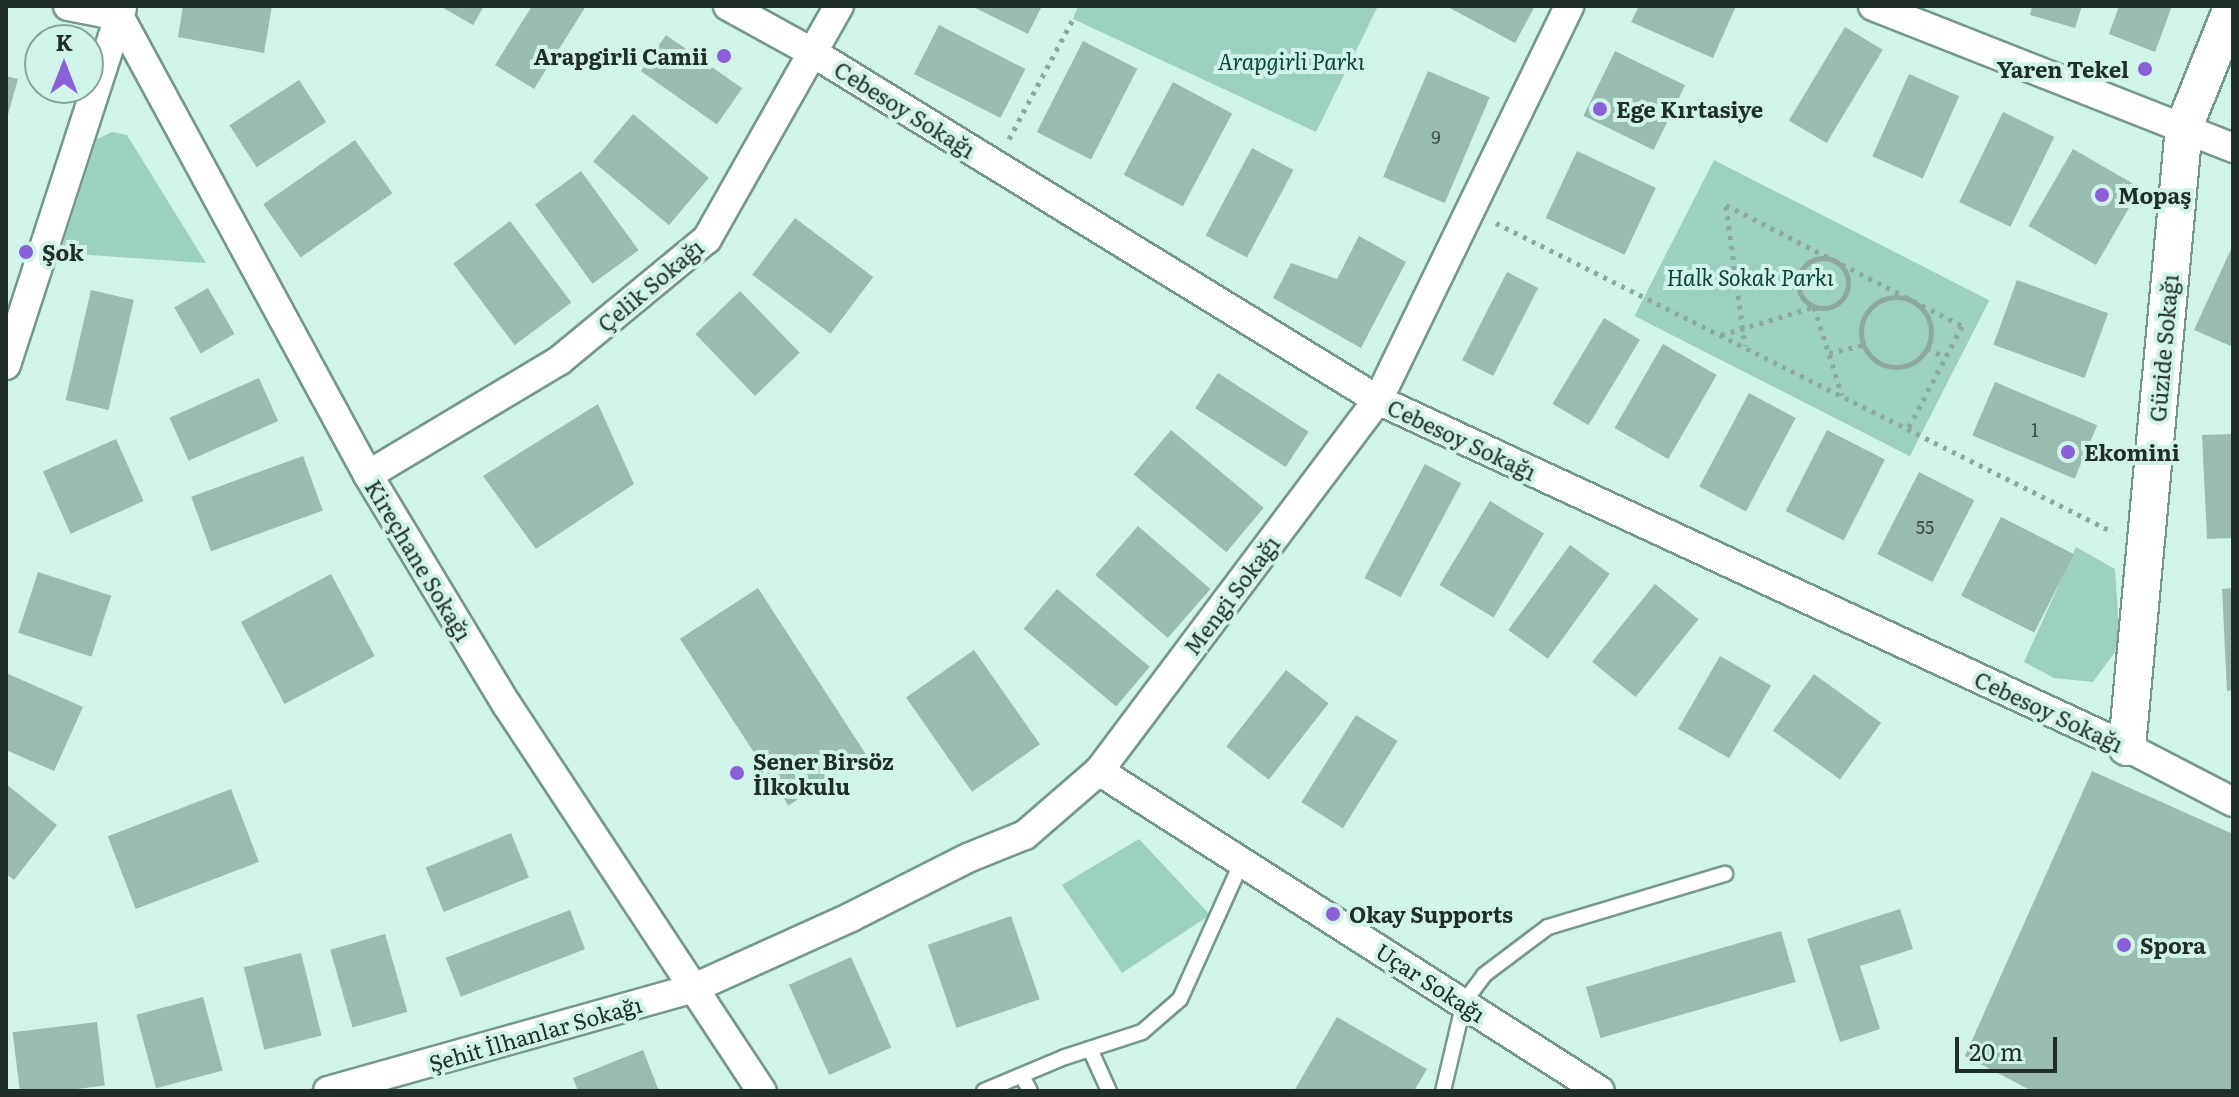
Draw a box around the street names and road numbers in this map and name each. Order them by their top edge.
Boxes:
street label: Cebesoy Sokağı [830,55,980,163]
street label: Çelik Sokağı [592,233,708,337]
street label: Güzide Sokağı [2143,273,2183,423]
street label: Cebesoy Sokağı [1384,393,1540,485]
street label: Kireçhane Sokağı [360,475,478,645]
street label: Mengi Sokağı [1178,530,1284,660]
street label: Cebesoy Sokağı [1971,665,2127,757]
street label: Uçar Sokağı [1371,937,1491,1027]
street label: Şehit İlhanlar Sokağı [425,990,645,1076]

